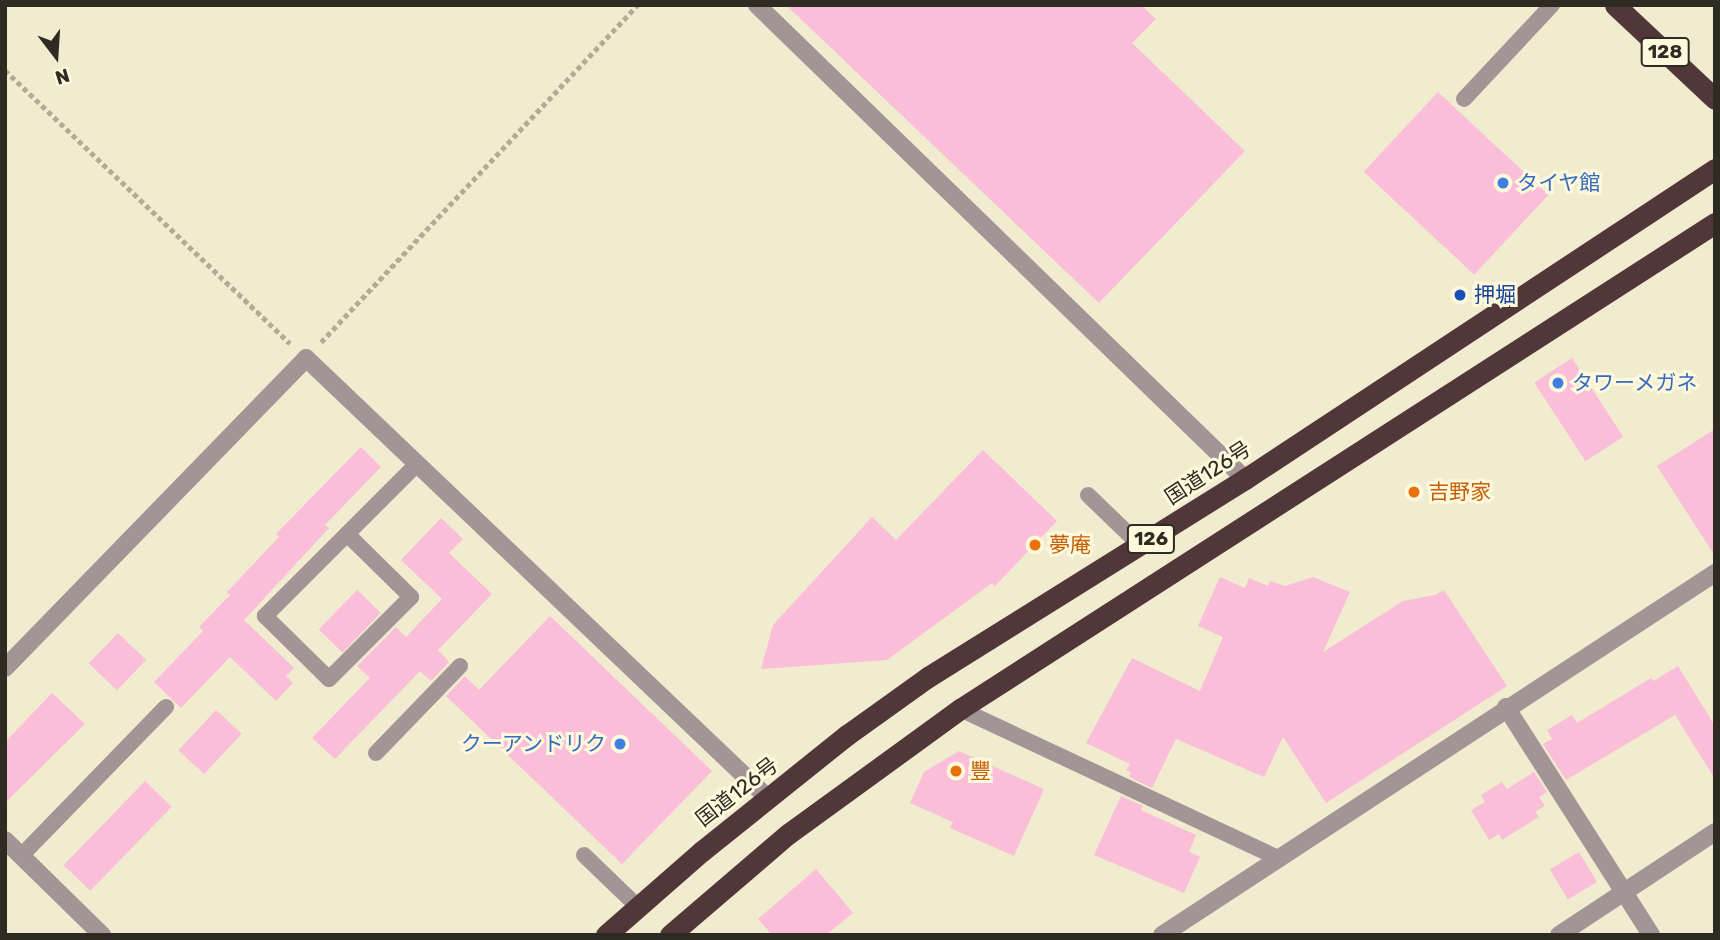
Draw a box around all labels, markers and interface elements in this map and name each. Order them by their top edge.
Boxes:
north arrow [21,21,91,91]
road number: 128 [1640,36,1690,68]
text: N [52,64,72,90]
place label: タイヤ館 [1517,170,1601,196]
marker: タイヤ館 [1495,175,1511,191]
place label: 押堀 [1474,282,1516,308]
marker: 押堀 [1452,287,1468,303]
place label: タワーメガネ [1572,370,1698,396]
marker: タワーメガネ [1550,375,1566,391]
street label: 国道126号 [1160,436,1256,510]
place label: 吉野家 [1428,479,1491,505]
marker: 吉野家 [1406,484,1422,500]
road number: 126 [1126,524,1176,554]
place label: 夢庵 [1049,532,1091,558]
marker: 夢庵 [1027,537,1043,553]
place label: クーアンドリク [459,731,606,757]
marker: クーアンドリク [612,736,628,752]
street label: 国道126号 [691,752,783,832]
place label: 豐 [970,758,991,784]
marker: 豐 [948,763,964,779]

